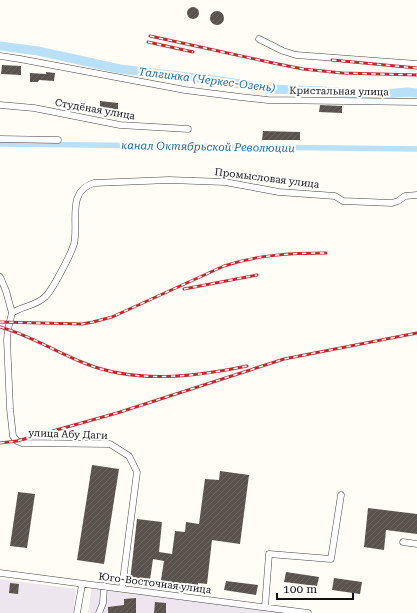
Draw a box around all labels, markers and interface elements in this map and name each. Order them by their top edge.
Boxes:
water label: Талгинка (Черкес-Озень) [138,65,276,95]
street label: Кристальная улица [289,85,389,97]
street label: Студёная улица [54,97,136,122]
water label: канал Октябрьской Революции [121,139,295,155]
street label: Промысловая улица [214,166,320,190]
street label: улица Абу Даги [28,427,108,441]
street label: Юго-Восточная улица [98,571,213,595]
scale bar [277,575,353,601]
text: 100 m [283,582,317,596]

